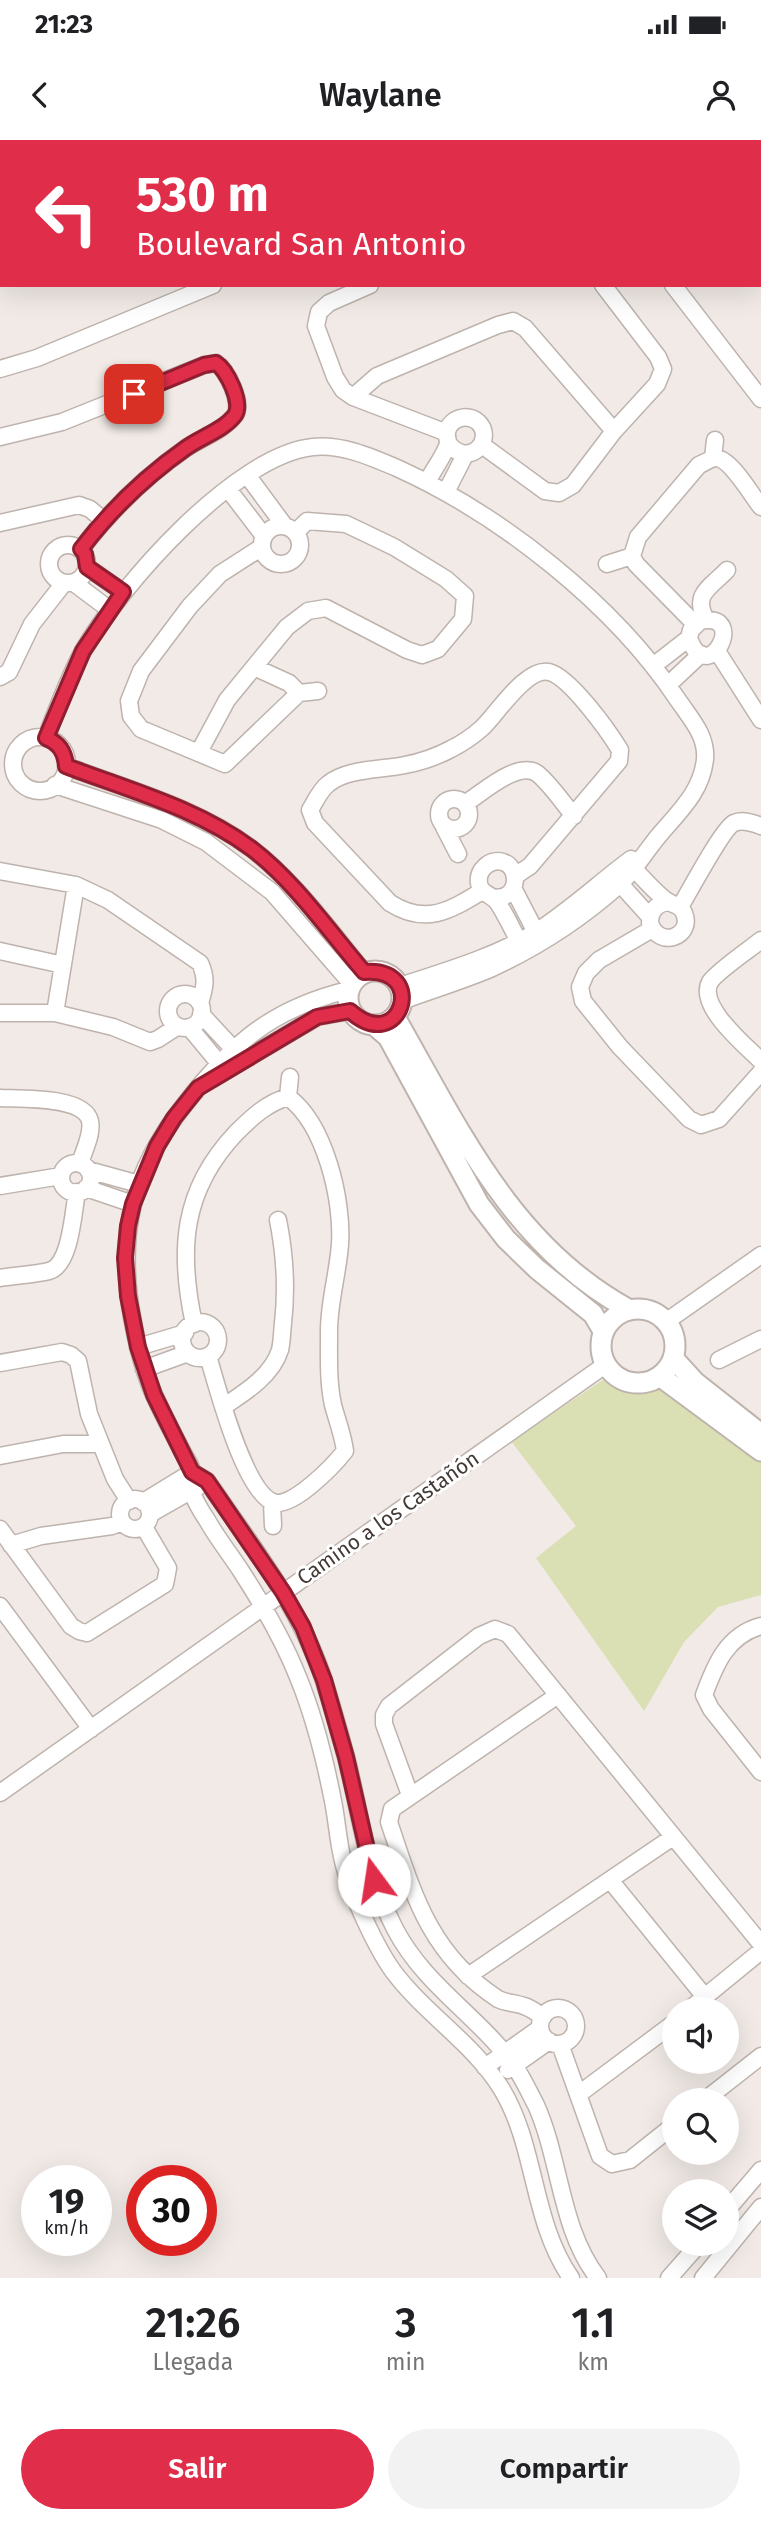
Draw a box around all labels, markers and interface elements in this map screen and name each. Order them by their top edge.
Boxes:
text: 21:23 [35,9,93,40]
icon: back [21,76,59,114]
text: Waylane [319,76,442,114]
icon: person [702,76,740,114]
text: 530 m [136,165,269,224]
icon: left [21,168,112,259]
text: Boulevard San Antonio [136,225,466,263]
pin [104,364,164,424]
icon: arrive [115,375,153,413]
street label: Camino a los Castañón [292,1445,484,1591]
position arrow [337,1843,411,1917]
map controls [662,1997,739,2256]
button: sound [662,1997,739,2074]
button: search [662,2088,739,2165]
speed limit sign: 30 [126,2165,217,2256]
button: layers [662,2179,739,2256]
text: 19 [49,2180,84,2222]
text: km/h [44,2217,89,2239]
text: 21:26 [146,2298,240,2348]
text: 3 [395,2298,417,2348]
text: 1.1 [571,2298,615,2348]
text: Llegada [153,2348,233,2376]
text: min [386,2348,426,2376]
text: km [578,2348,609,2376]
button: Salir [21,2429,374,2509]
button: Compartir [388,2429,740,2509]

